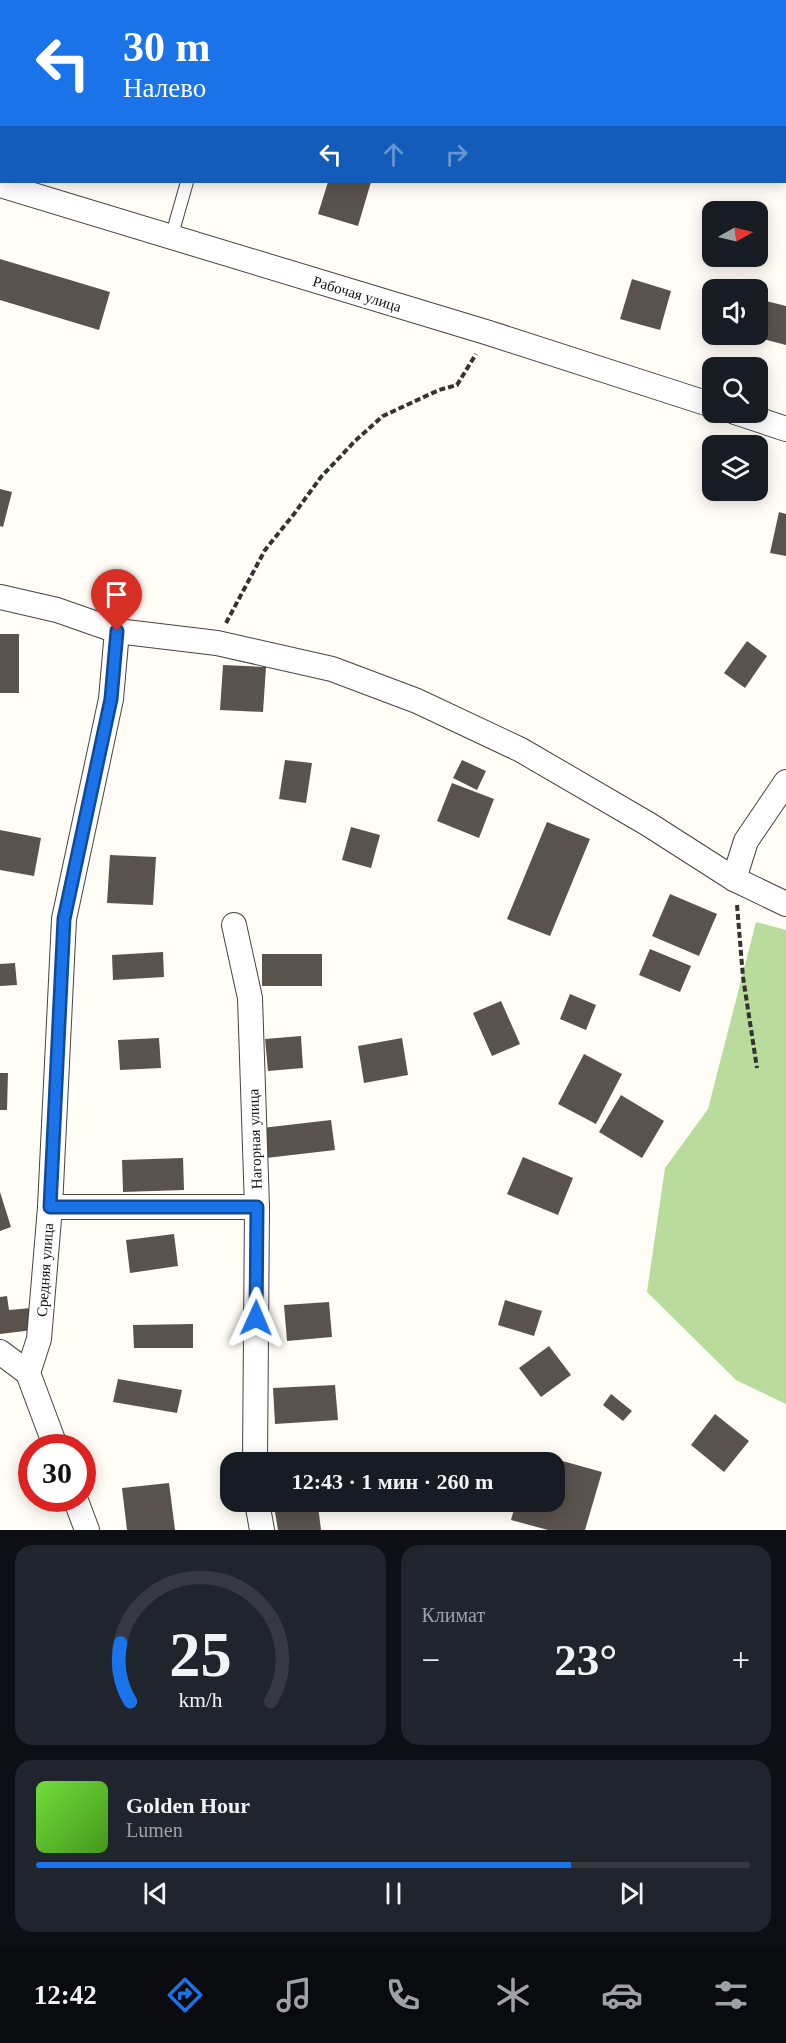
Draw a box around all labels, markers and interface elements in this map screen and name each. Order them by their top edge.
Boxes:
icon: left [24,24,102,102]
text: 30 m [123,24,211,70]
text: Налево [123,73,206,103]
icon: left [314,138,347,171]
icon: ahead [377,138,410,171]
icon: right [440,138,473,171]
north arrow [702,201,768,267]
map controls [702,201,768,501]
street label: Рабочая улица [311,273,403,315]
button: sound [702,279,768,345]
button: search [702,357,768,423]
button: layers [702,435,768,501]
pin [91,569,142,631]
icon: arrive [100,578,133,611]
street label: Нагорная улица [245,1088,265,1190]
street label: Средняя улица [34,1222,56,1318]
position arrow [224,1286,288,1350]
speed limit sign: 30 [18,1434,96,1512]
text: 12:43 · 1 мин · 260 m [292,1469,493,1494]
text: Климат [422,1604,485,1626]
text: 25 [169,1620,231,1689]
text: 23° [554,1635,617,1685]
text: − [422,1642,440,1678]
text: + [731,1642,750,1678]
text: km/h [178,1688,223,1712]
text: Golden Hour [126,1793,250,1818]
text: Lumen [126,1819,183,1841]
icon: previous [139,1877,172,1910]
icon: pause [377,1877,410,1910]
icon: next [615,1877,648,1910]
icon: directions [164,1974,206,2016]
icon: music [273,1974,315,2016]
icon: phone [382,1974,424,2016]
icon: climate [492,1974,534,2016]
icon: car [601,1974,643,2016]
icon: filters [710,1974,752,2016]
text: 12:42 [34,1980,97,2010]

